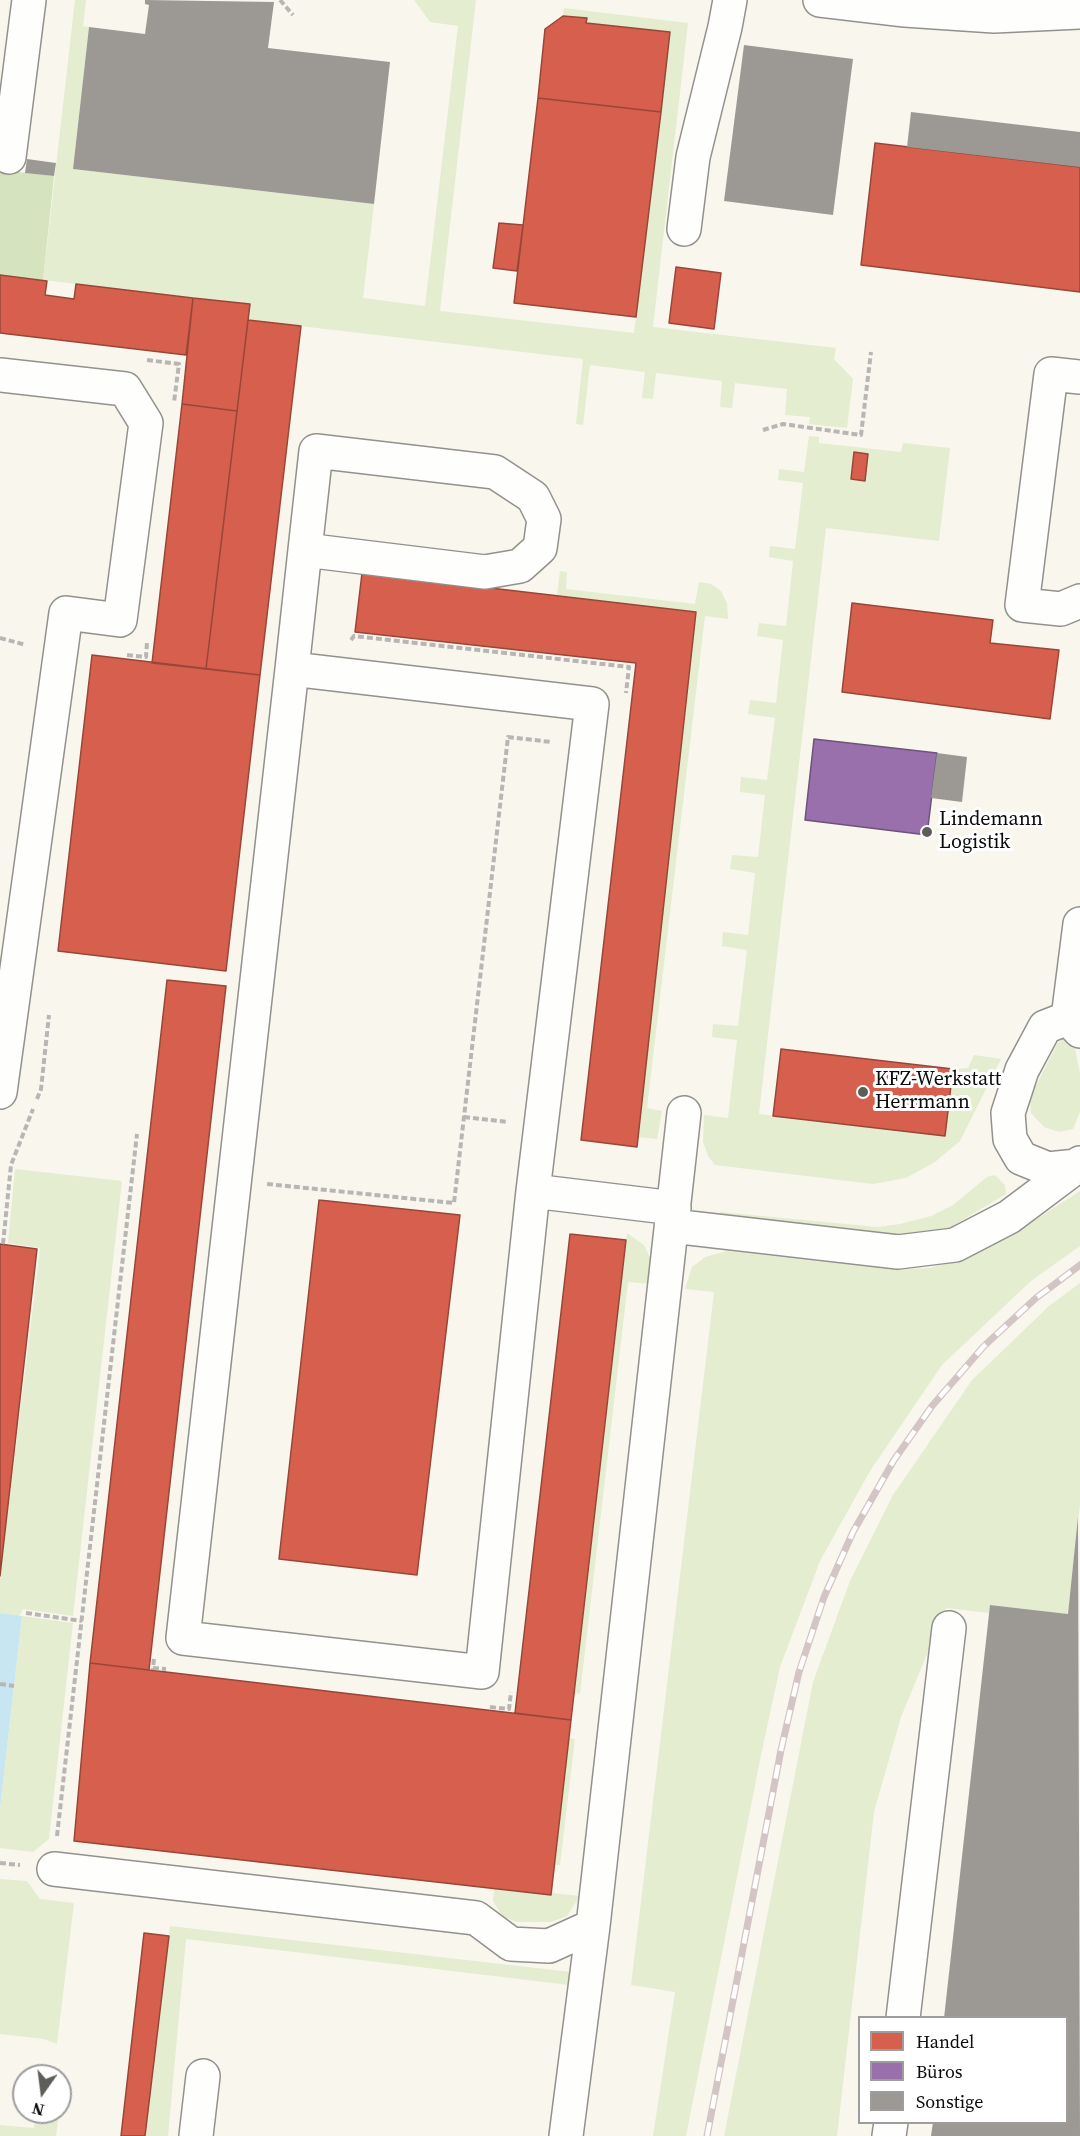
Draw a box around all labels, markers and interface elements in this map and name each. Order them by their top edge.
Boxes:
place label: Lindemann Logistik [939,808,1043,855]
marker: Lindemann Logistik [920,825,934,839]
place label: KFZ-Werkstatt Herrmann [875,1068,1001,1115]
marker: KFZ-Werkstatt Herrmann [856,1085,870,1099]
legend [858,2016,1068,2124]
text: Handel [916,2029,974,2054]
text: Büros [916,2059,963,2084]
north arrow [12,2064,72,2124]
text: Sonstige [916,2089,983,2114]
text: N [30,2097,46,2122]

